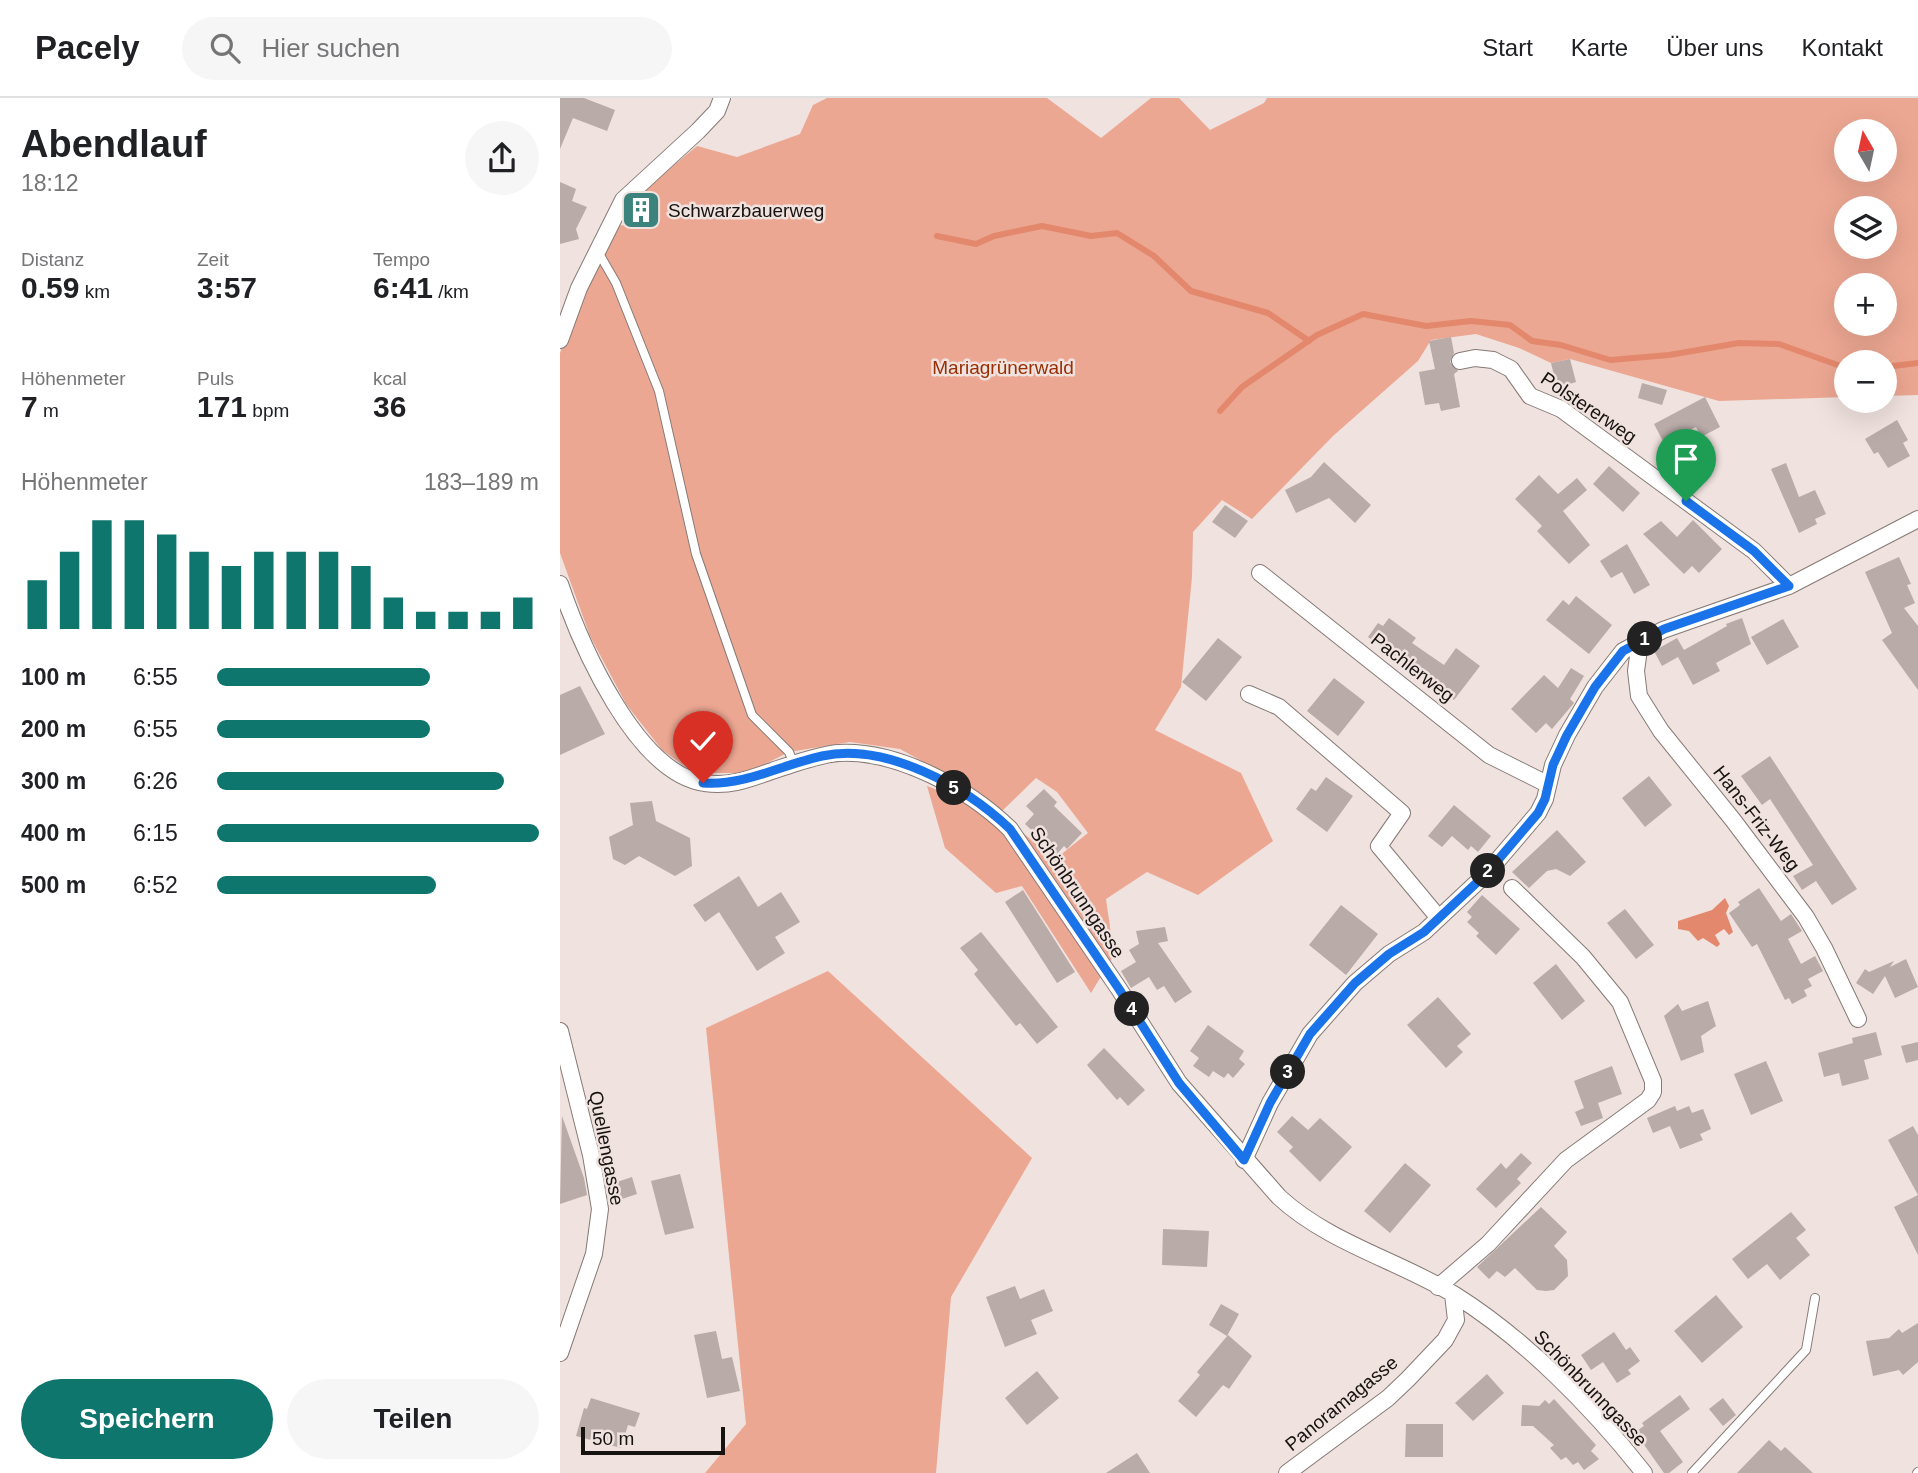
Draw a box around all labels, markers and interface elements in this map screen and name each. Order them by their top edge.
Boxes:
search box [182,17,672,80]
text: Pacely [35,29,140,66]
icon: search [206,29,244,67]
text: Hier suchen [262,33,400,63]
text: Start [1482,34,1533,61]
text: Karte [1571,34,1628,61]
text: Über uns [1666,34,1764,61]
text: Kontakt [1802,34,1883,61]
north arrow [1834,119,1897,182]
map controls [1834,119,1897,413]
button: share [465,121,539,195]
text: Abendlauf [21,123,207,165]
text: 18:12 [21,170,79,196]
building icon: Schwarzbauerweg [620,189,662,231]
button: layers [1834,196,1897,259]
place label: Schwarzbauerweg [668,200,824,221]
text: Distanz [21,249,84,270]
text: Zeit [197,249,229,270]
text: Tempo [373,249,430,270]
text: 0.59 [21,271,79,304]
text: 3:57 [197,271,257,304]
text: 6:41 [373,271,433,304]
button: + [1834,273,1897,336]
text: km [79,281,110,302]
text: /km [433,281,469,302]
button: − [1834,350,1897,413]
park label: Mariagrünerwald [932,357,1074,378]
text: Höhenmeter [21,368,126,389]
text: Puls [197,368,234,389]
text: kcal [373,368,407,389]
street label: Polstererweg [1537,368,1641,447]
text: 7 [21,390,38,423]
text: 171 [197,390,247,423]
text: 36 [373,390,406,423]
text: m [38,400,59,421]
text: bpm [247,400,289,421]
pin [1656,429,1716,501]
icon: arrive [1667,440,1705,478]
text: Höhenmeter [21,469,148,495]
text: 183–189 m [424,469,539,495]
pin: 1 [1628,622,1662,656]
text: 1 [1639,628,1650,649]
street label: Pachlerweg [1367,629,1458,706]
text: 100 m [21,664,86,690]
text: 6:55 [133,664,178,690]
pin [673,711,733,783]
text: 200 m [21,716,86,742]
text: 6:55 [133,716,178,742]
icon: check [684,722,722,760]
street label: Hans-Friz-Weg [1709,762,1804,875]
text: 300 m [21,768,86,794]
text: 6:26 [133,768,178,794]
pin: 5 [936,770,972,806]
text: 5 [948,777,959,798]
text: 400 m [21,820,86,846]
text: 6:15 [133,820,178,846]
street label: Schönbrunngasse [1026,823,1129,962]
pin: 2 [1471,854,1506,888]
text: 2 [1482,860,1493,881]
text: 500 m [21,872,86,898]
text: 6:52 [133,872,178,898]
pin: 4 [1114,992,1150,1026]
text: 4 [1126,998,1137,1019]
pin: 3 [1270,1054,1306,1090]
text: 3 [1282,1061,1293,1082]
street label: Quellengasse [585,1089,628,1207]
street label: Schönbrunngasse [1530,1326,1651,1451]
street label: Panoramagasse [1281,1352,1402,1455]
button: Speichern [21,1379,273,1459]
button: Teilen [287,1379,539,1459]
scale bar [581,1424,724,1456]
text: 50 m [592,1428,634,1449]

